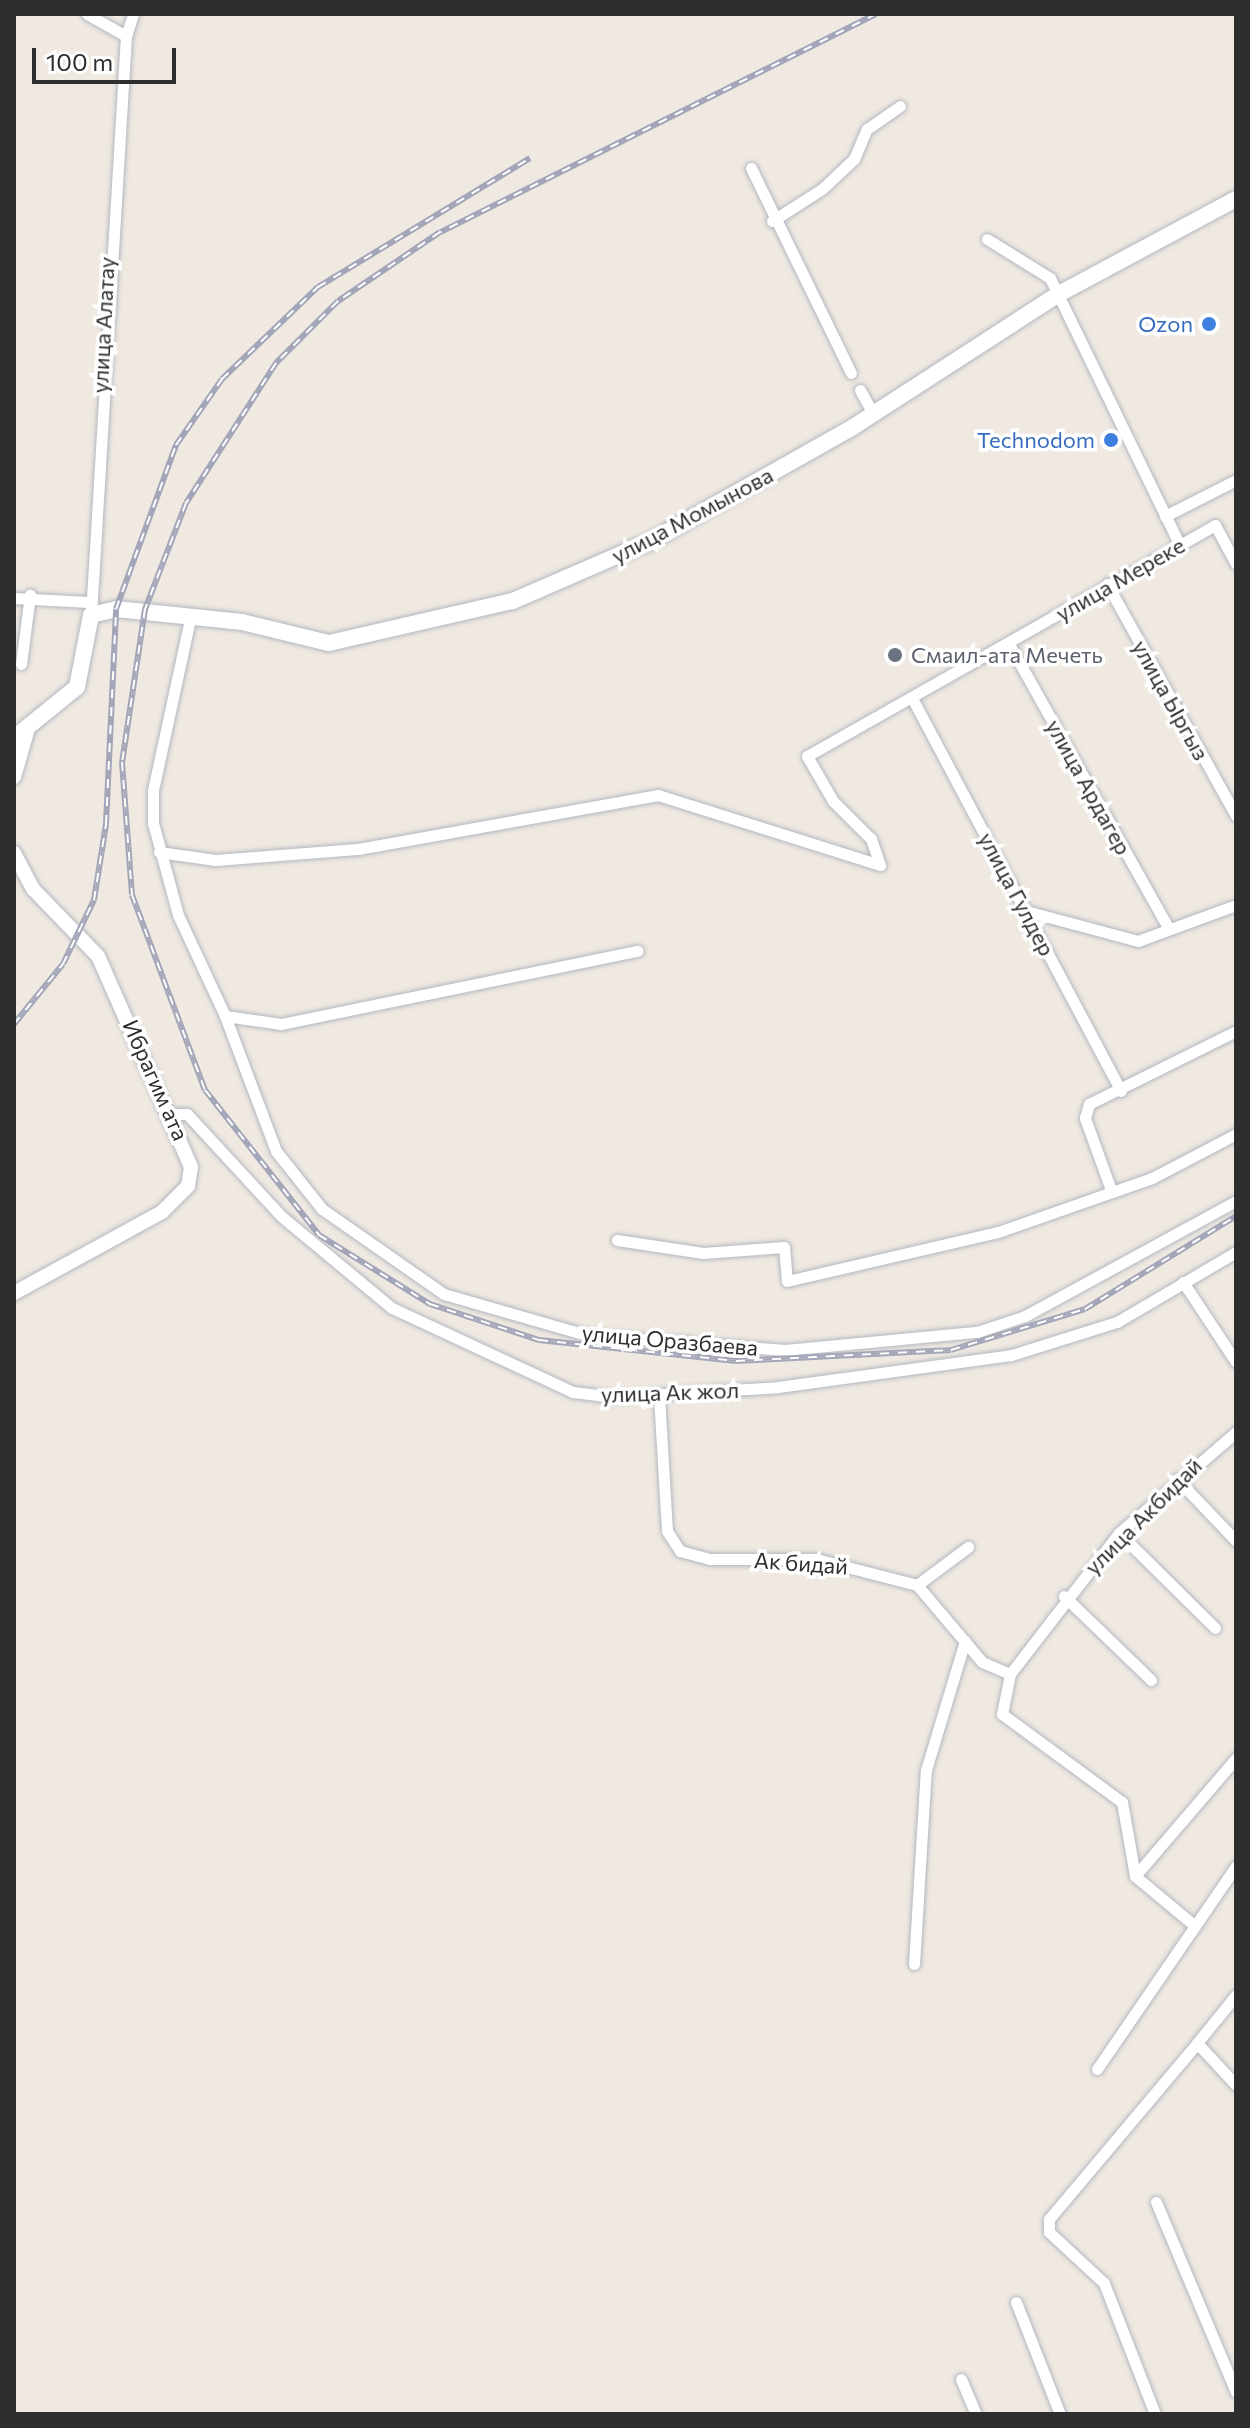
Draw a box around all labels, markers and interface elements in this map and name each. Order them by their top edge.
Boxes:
scale bar [36,32,180,82]
text: 100 m [46,47,113,76]
street label: улица Алатау [86,256,120,394]
place label: Ozon [1138,311,1193,337]
marker: Ozon [1200,315,1218,333]
place label: Technodom [977,427,1095,453]
marker: Technodom [1102,431,1120,449]
street label: улица Момынова [607,461,777,569]
street label: улица Мереке [1051,531,1189,627]
street label: улица Ыргыз [1127,635,1215,765]
place label: Смаил-ата Мечеть [911,642,1103,668]
marker: Смаил-ата Мечеть [886,646,904,664]
street label: улица Ардагер [1041,715,1137,859]
street label: улица Гулдер [973,828,1061,960]
street label: Ибрагим ата [118,1015,194,1145]
street label: улица Оразбаева [581,1319,759,1361]
street label: улица Ак жол [600,1376,740,1408]
street label: улица Акбидай [1079,1452,1207,1580]
street label: Ак бидай [753,1547,849,1579]

